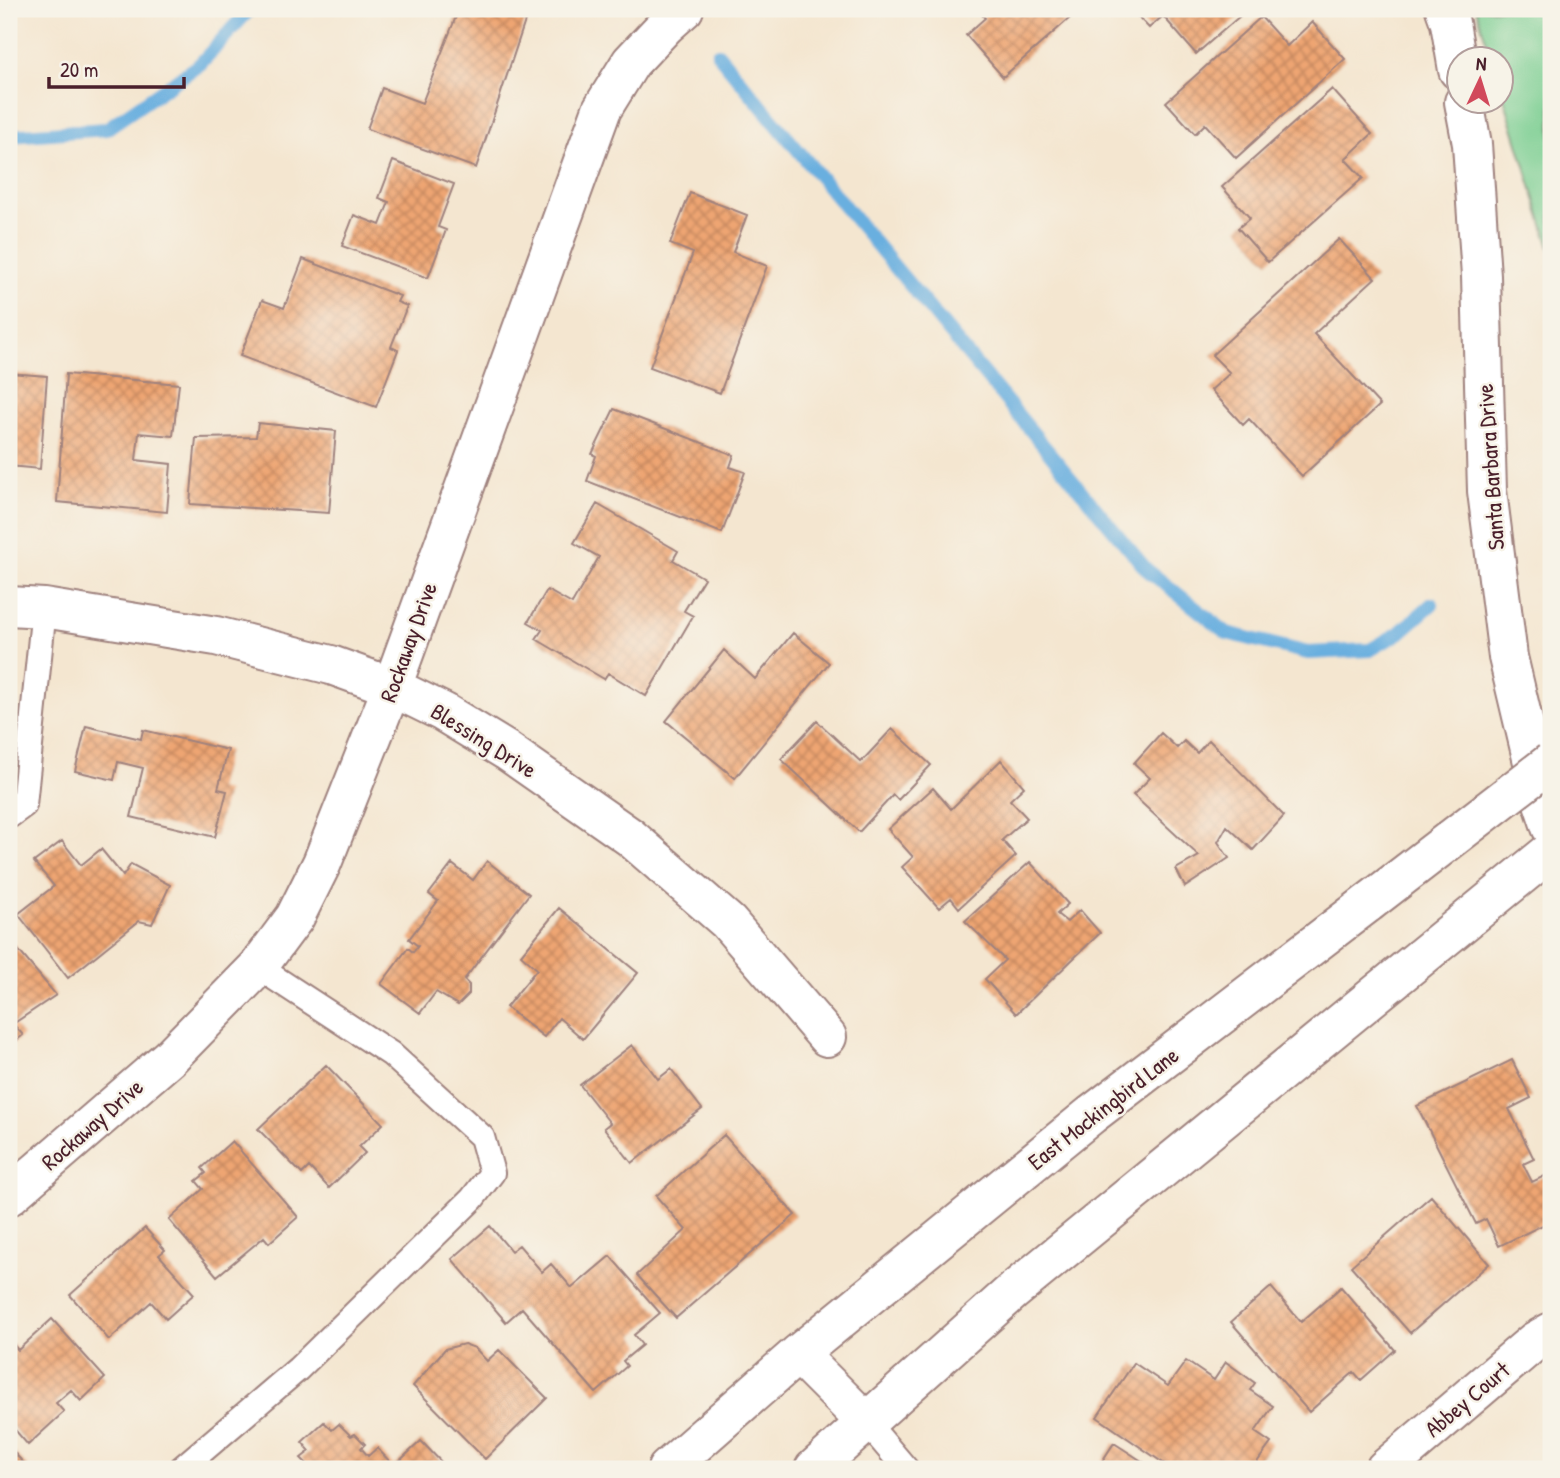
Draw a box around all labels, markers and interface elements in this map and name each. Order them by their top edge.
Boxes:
scale bar [49,46,184,90]
north arrow [1444,46,1514,116]
text: N [1475,50,1487,76]
text: 20 m [60,55,98,84]
street label: Santa Barbara Drive [1469,383,1511,551]
street label: Rockaway Drive [372,578,444,706]
street label: Blessing Drive [425,695,543,785]
street label: East Mockingbird Lane [1021,1039,1185,1177]
street label: Rockaway Drive [35,1071,149,1177]
street label: Abbey Court [1418,1354,1517,1444]

